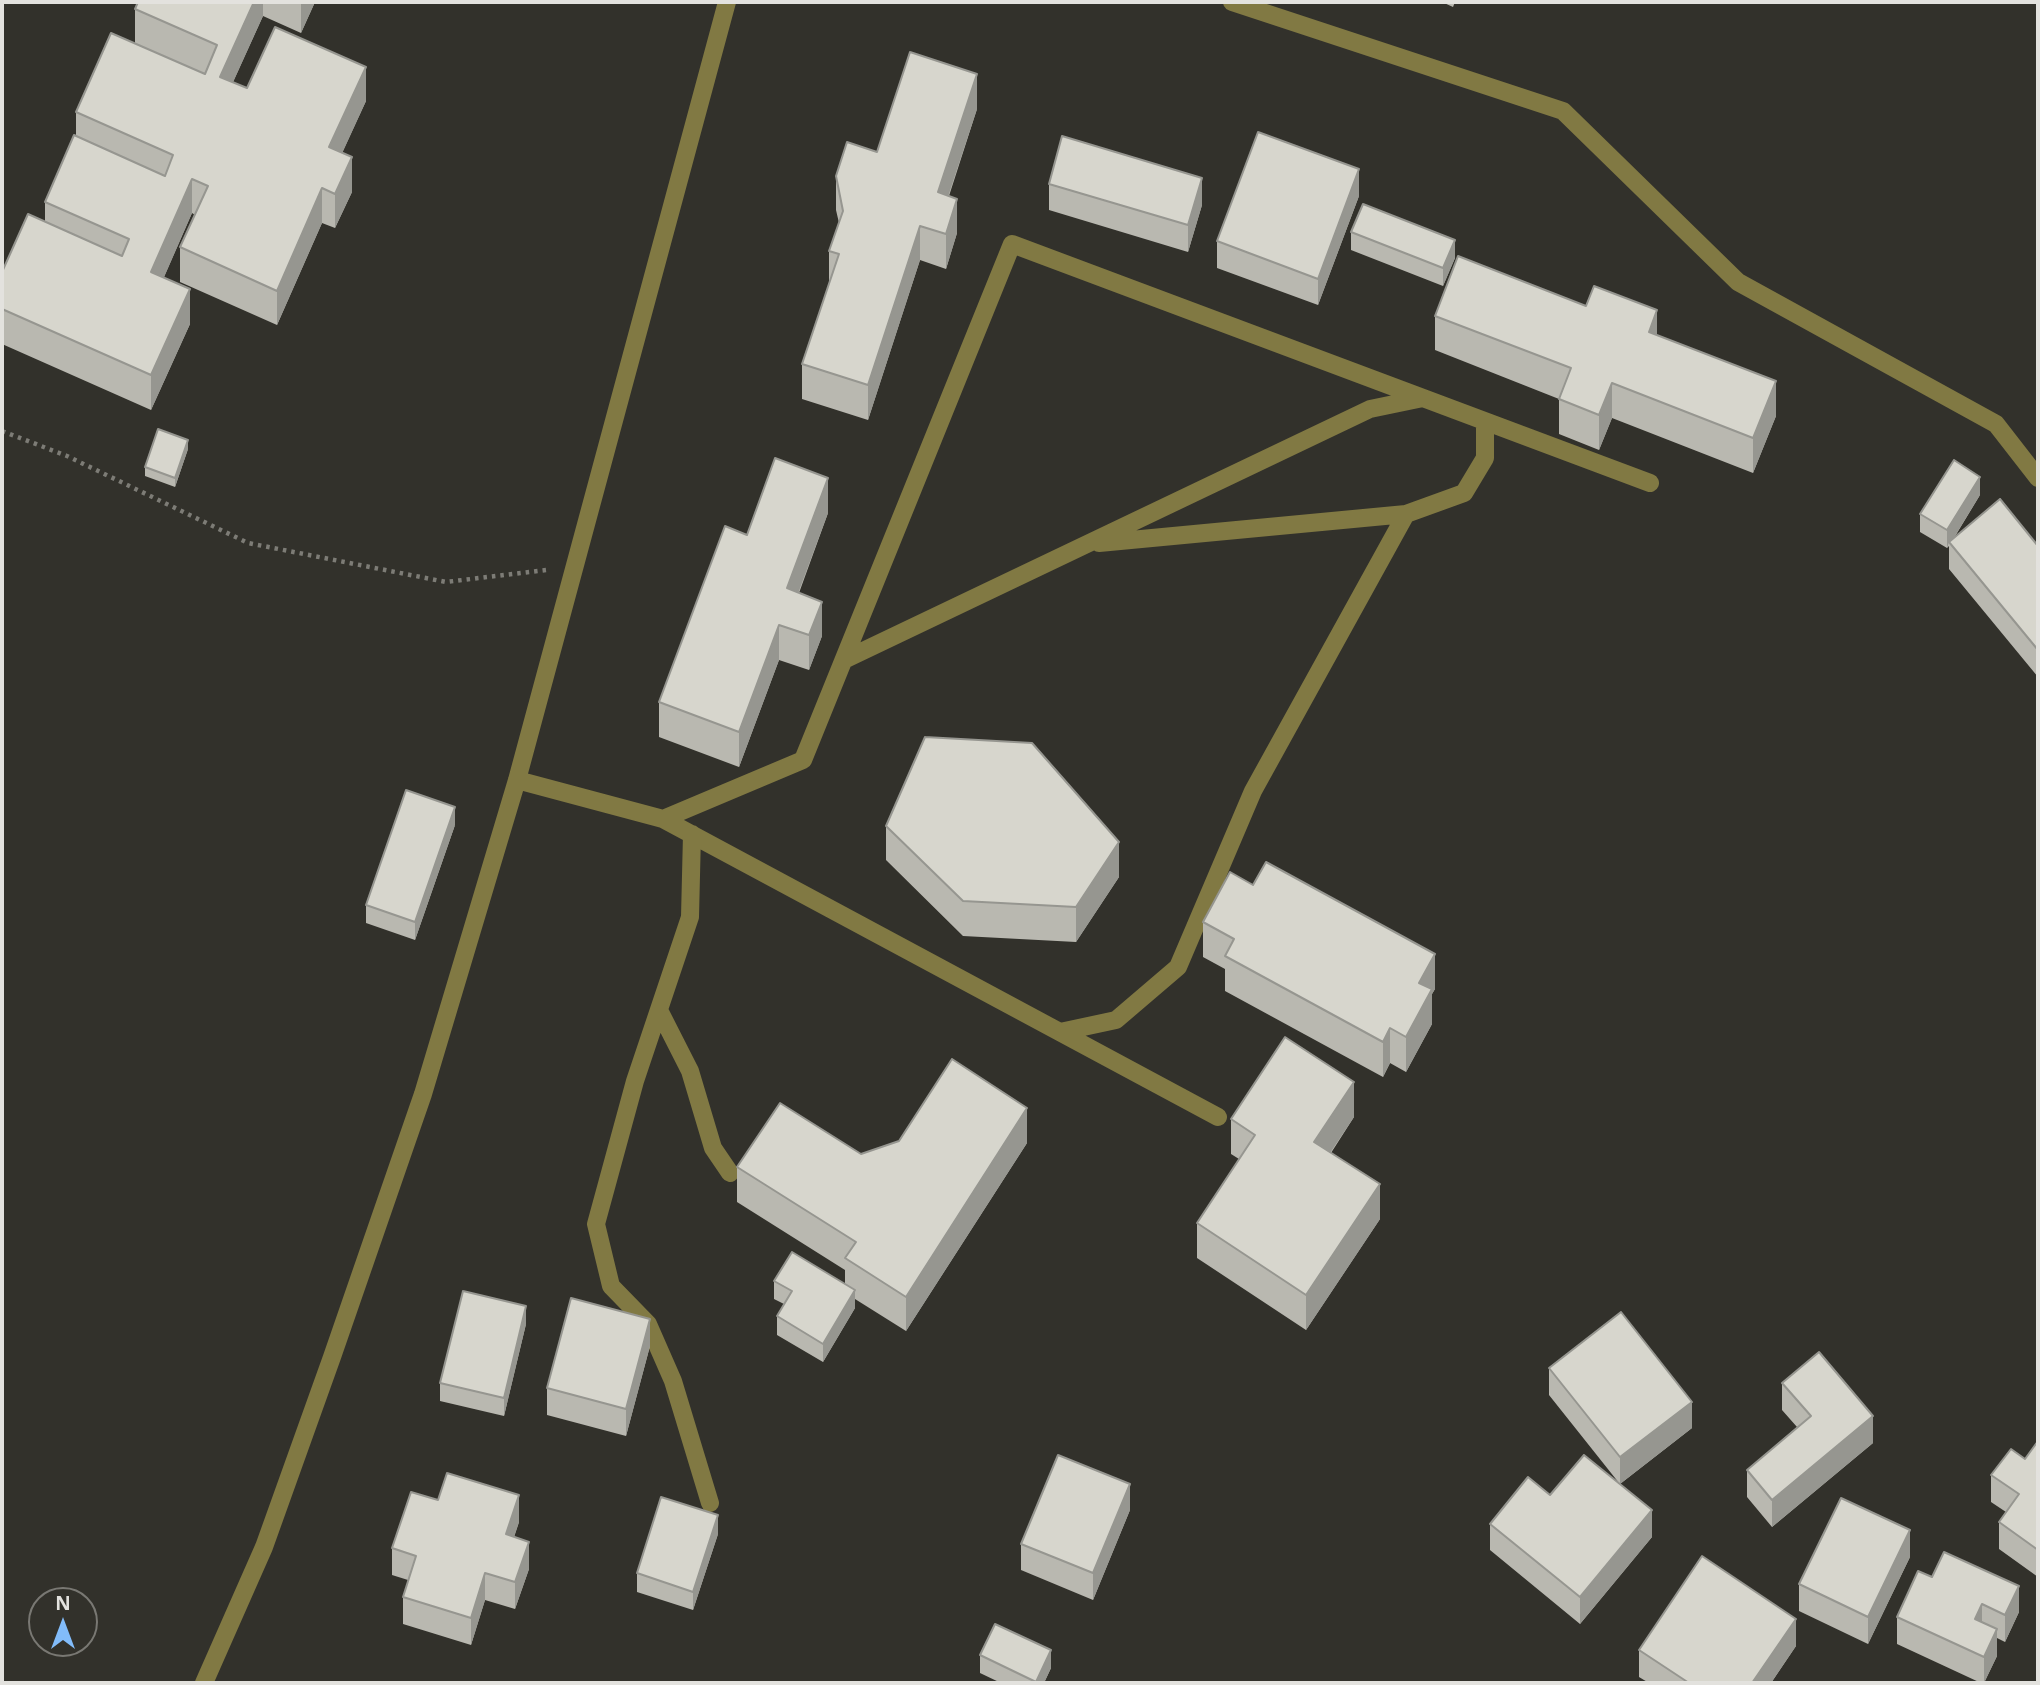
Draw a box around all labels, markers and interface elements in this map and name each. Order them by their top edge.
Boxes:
north arrow [28,1587,98,1657]
text: N [55,1590,71,1616]

